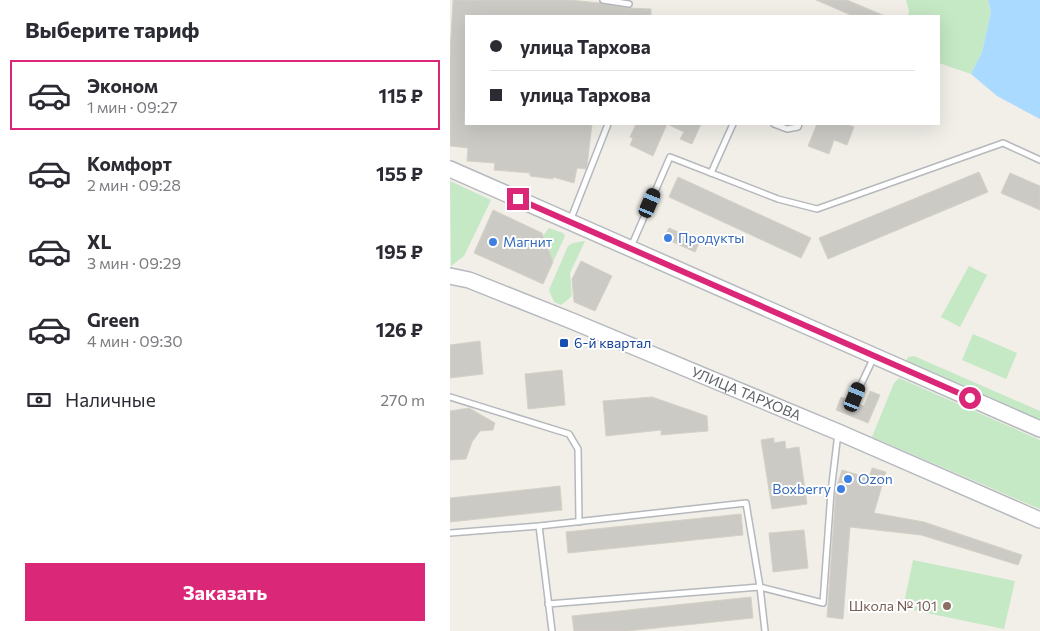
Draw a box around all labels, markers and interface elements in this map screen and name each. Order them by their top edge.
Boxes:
text: Выберите тариф [25,16,199,43]
text: улица Тархова [520,35,651,58]
icon: car [27,73,72,118]
text: Эконом [87,74,158,97]
text: улица Тархова [520,83,651,106]
text: 115 ₽ [379,84,423,107]
text: 1 мин · 09:27 [87,97,178,116]
icon: car [27,151,72,196]
text: Комфорт [87,152,172,175]
text: 155 ₽ [376,162,423,185]
text: 2 мин · 09:28 [87,175,181,194]
car [637,186,662,220]
route end [507,188,529,210]
icon: car [27,229,72,274]
place label: Продукты [678,229,744,246]
text: XL [87,230,112,253]
marker: Продукты [662,232,674,244]
place label: Магнит [503,233,553,250]
marker: Магнит [487,236,499,248]
text: 195 ₽ [375,240,423,263]
text: 3 мин · 09:29 [87,253,181,272]
icon: car [27,307,72,352]
text: Green [87,308,139,331]
text: 126 ₽ [376,318,423,341]
text: 4 мин · 09:30 [87,331,183,350]
place label: 6-й квартал [574,334,651,351]
marker: 6-й квартал [558,337,570,349]
street label: УЛИЦА ТАРХОВА [689,363,804,424]
car [842,380,867,414]
icon: cash [25,386,53,414]
route start [959,387,981,409]
text: Наличные [65,388,156,411]
text: 270 m [380,390,425,409]
place label: Ozon [858,470,893,487]
marker: Ozon [842,473,854,485]
place label: Boxberry [772,480,831,497]
marker: Boxberry [835,483,847,495]
button: Заказать [25,563,425,621]
place label: Школа № 101 [849,597,937,614]
marker: Школа № 101 [941,600,953,612]

